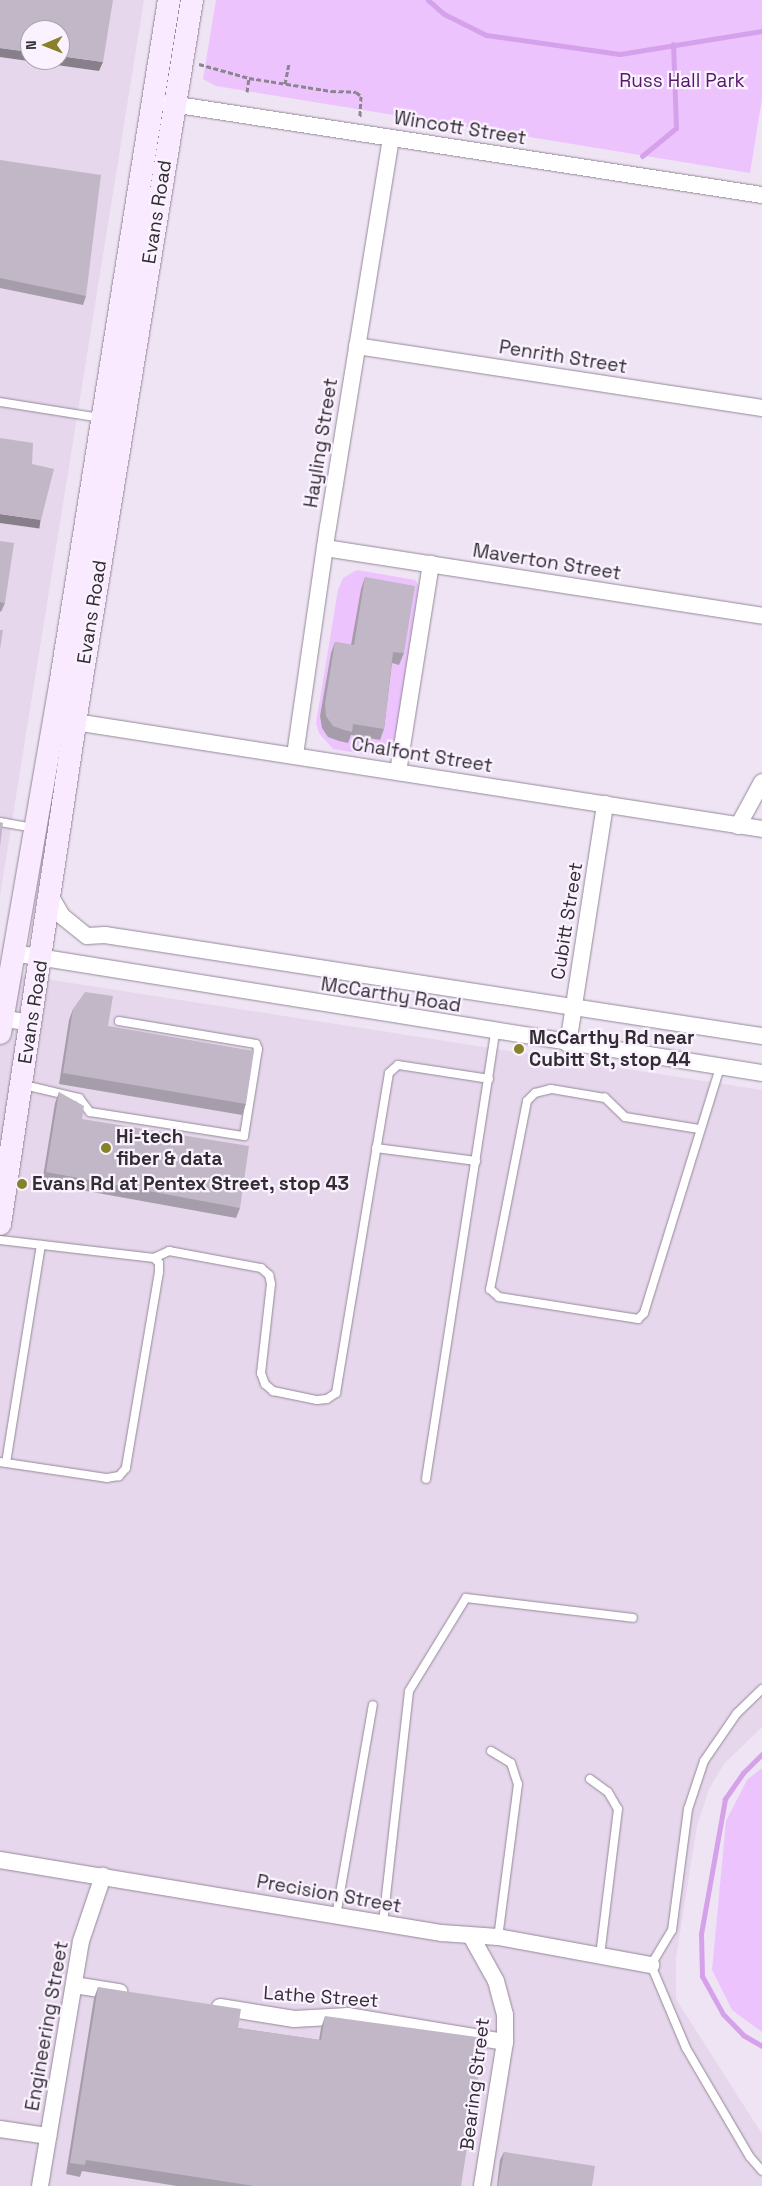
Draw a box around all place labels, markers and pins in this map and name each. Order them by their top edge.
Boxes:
place label: McCarthy Rd near Cubitt St, stop 44 [529,1027,695,1071]
marker: McCarthy Rd near Cubitt St, stop 44 [513,1043,525,1055]
place label: Hi-tech fiber & data [116,1126,222,1170]
marker: Hi-tech fiber & data [100,1142,112,1154]
place label: Evans Rd at Pentex Street, stop 43 [32,1173,350,1195]
marker: Evans Rd at Pentex Street, stop 43 [16,1178,28,1190]

